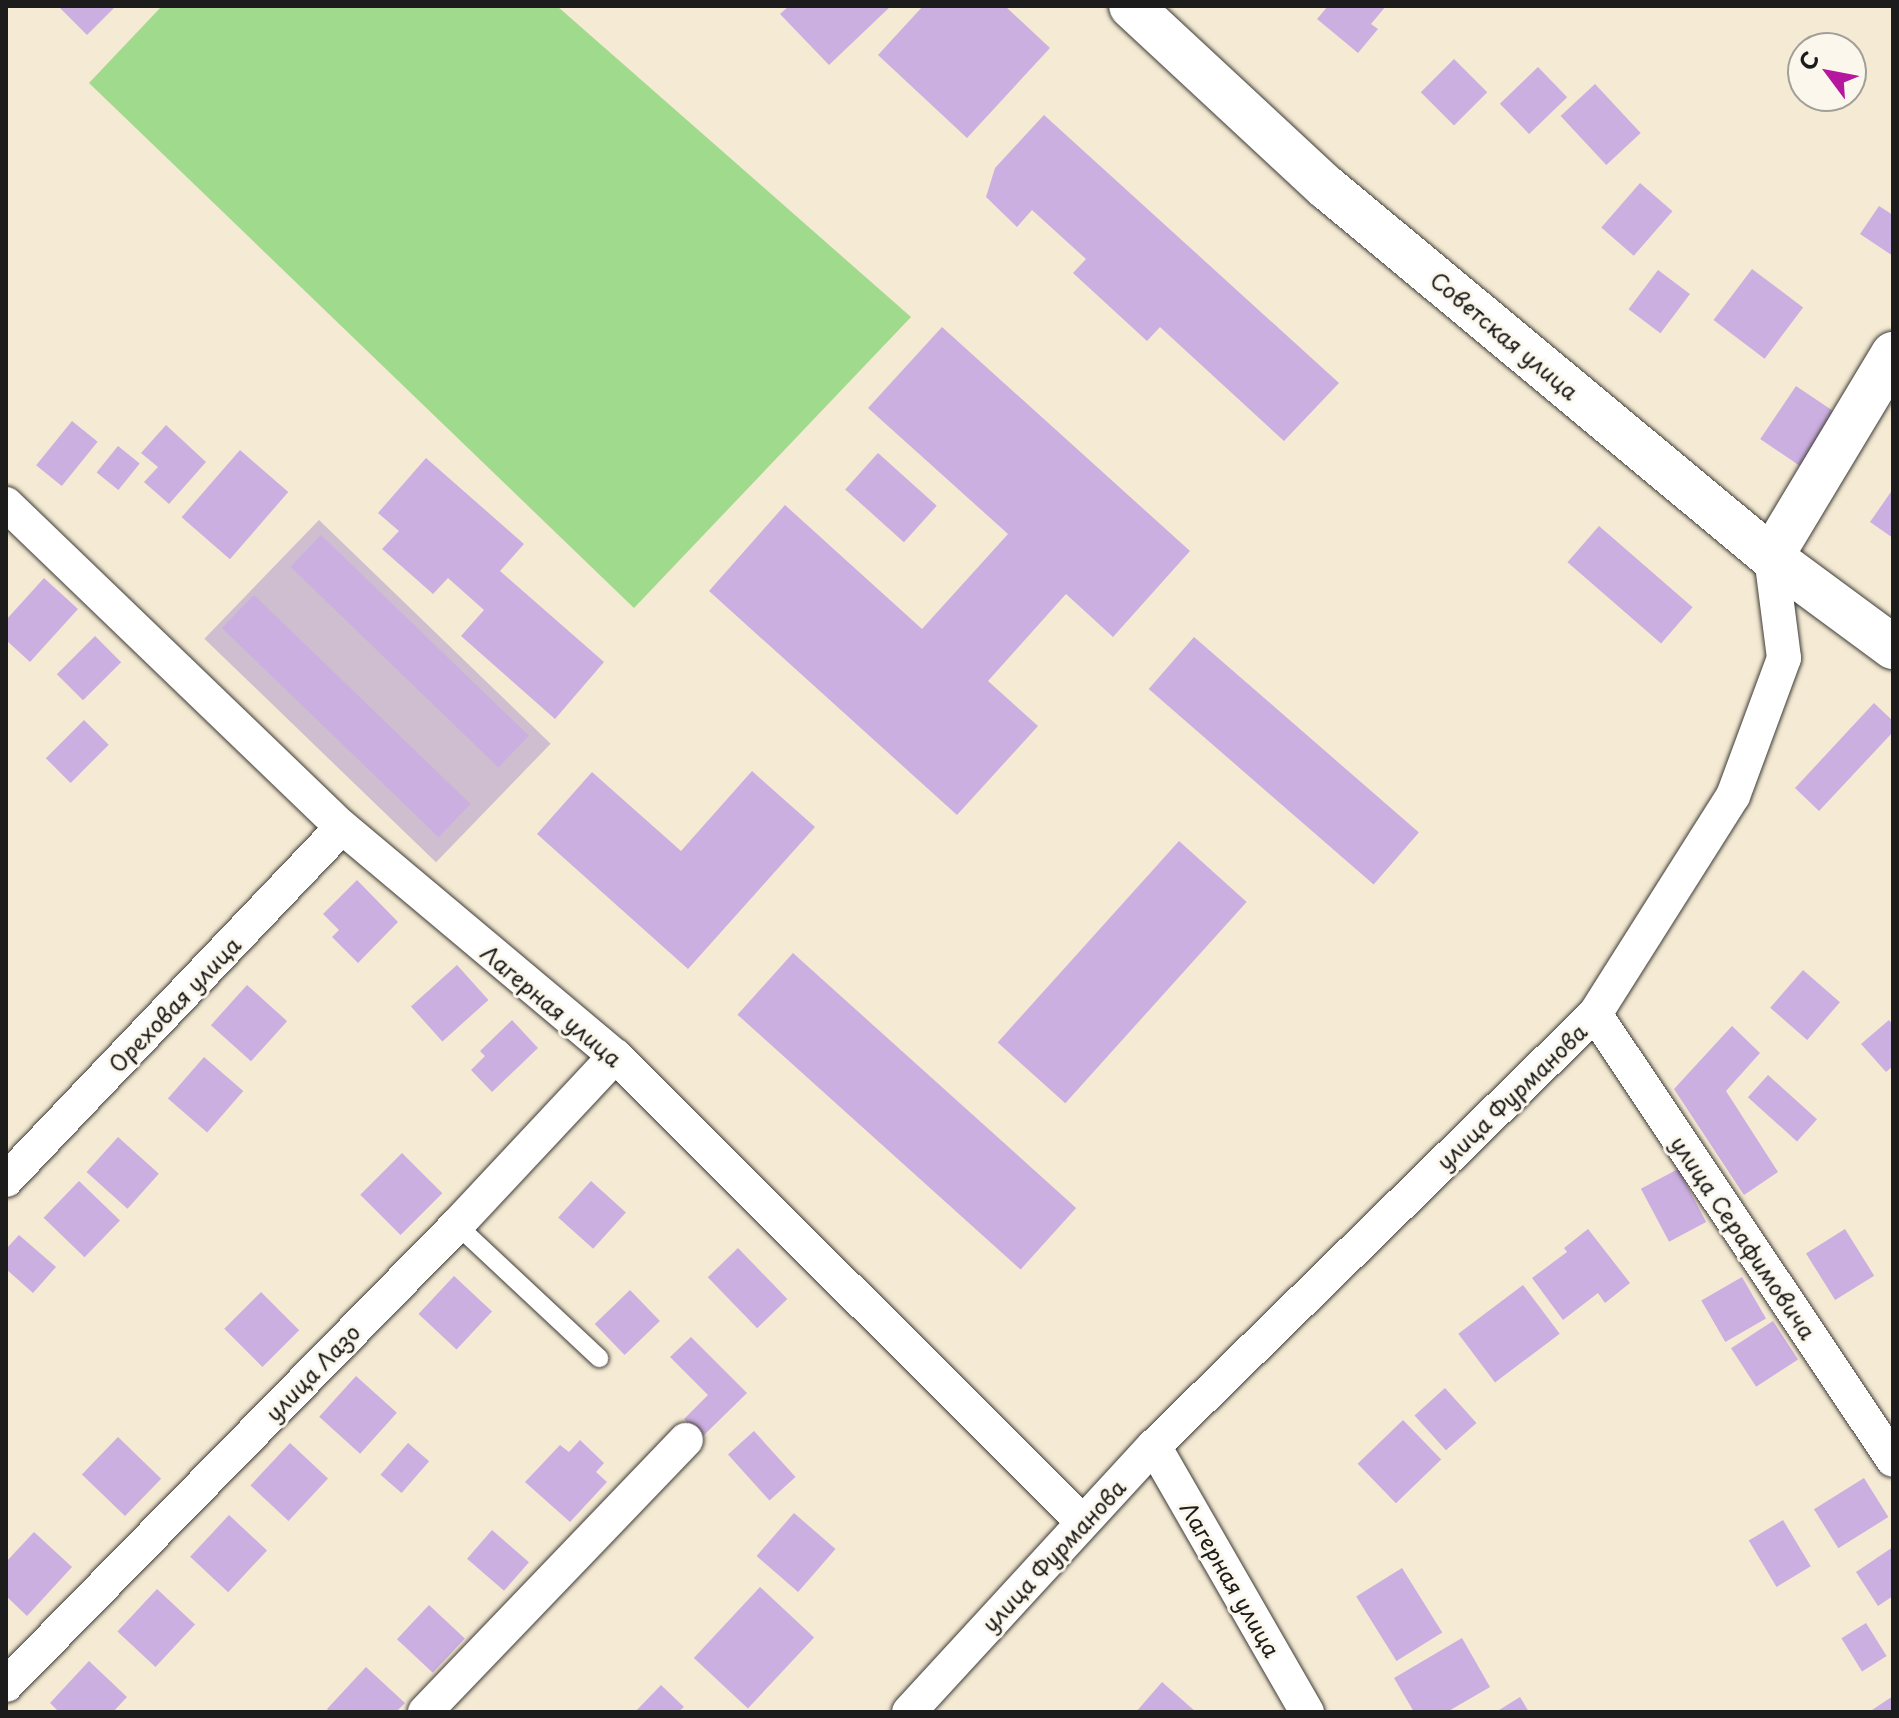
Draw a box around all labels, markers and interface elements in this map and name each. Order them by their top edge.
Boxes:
north arrow [1787,32,1867,112]
text: С [1790,44,1826,76]
street label: Советская улица [1425,265,1585,405]
street label: Ореховая улица [103,931,245,1077]
street label: Лагерная улица [476,938,628,1072]
street label: улица Фурманова [1430,1017,1592,1175]
street label: улица Серафимовича [1666,1130,1822,1344]
street label: улица Лазо [259,1318,365,1426]
street label: улица Фурманова [975,1473,1131,1637]
street label: Лагерная улица [1175,1496,1287,1662]

